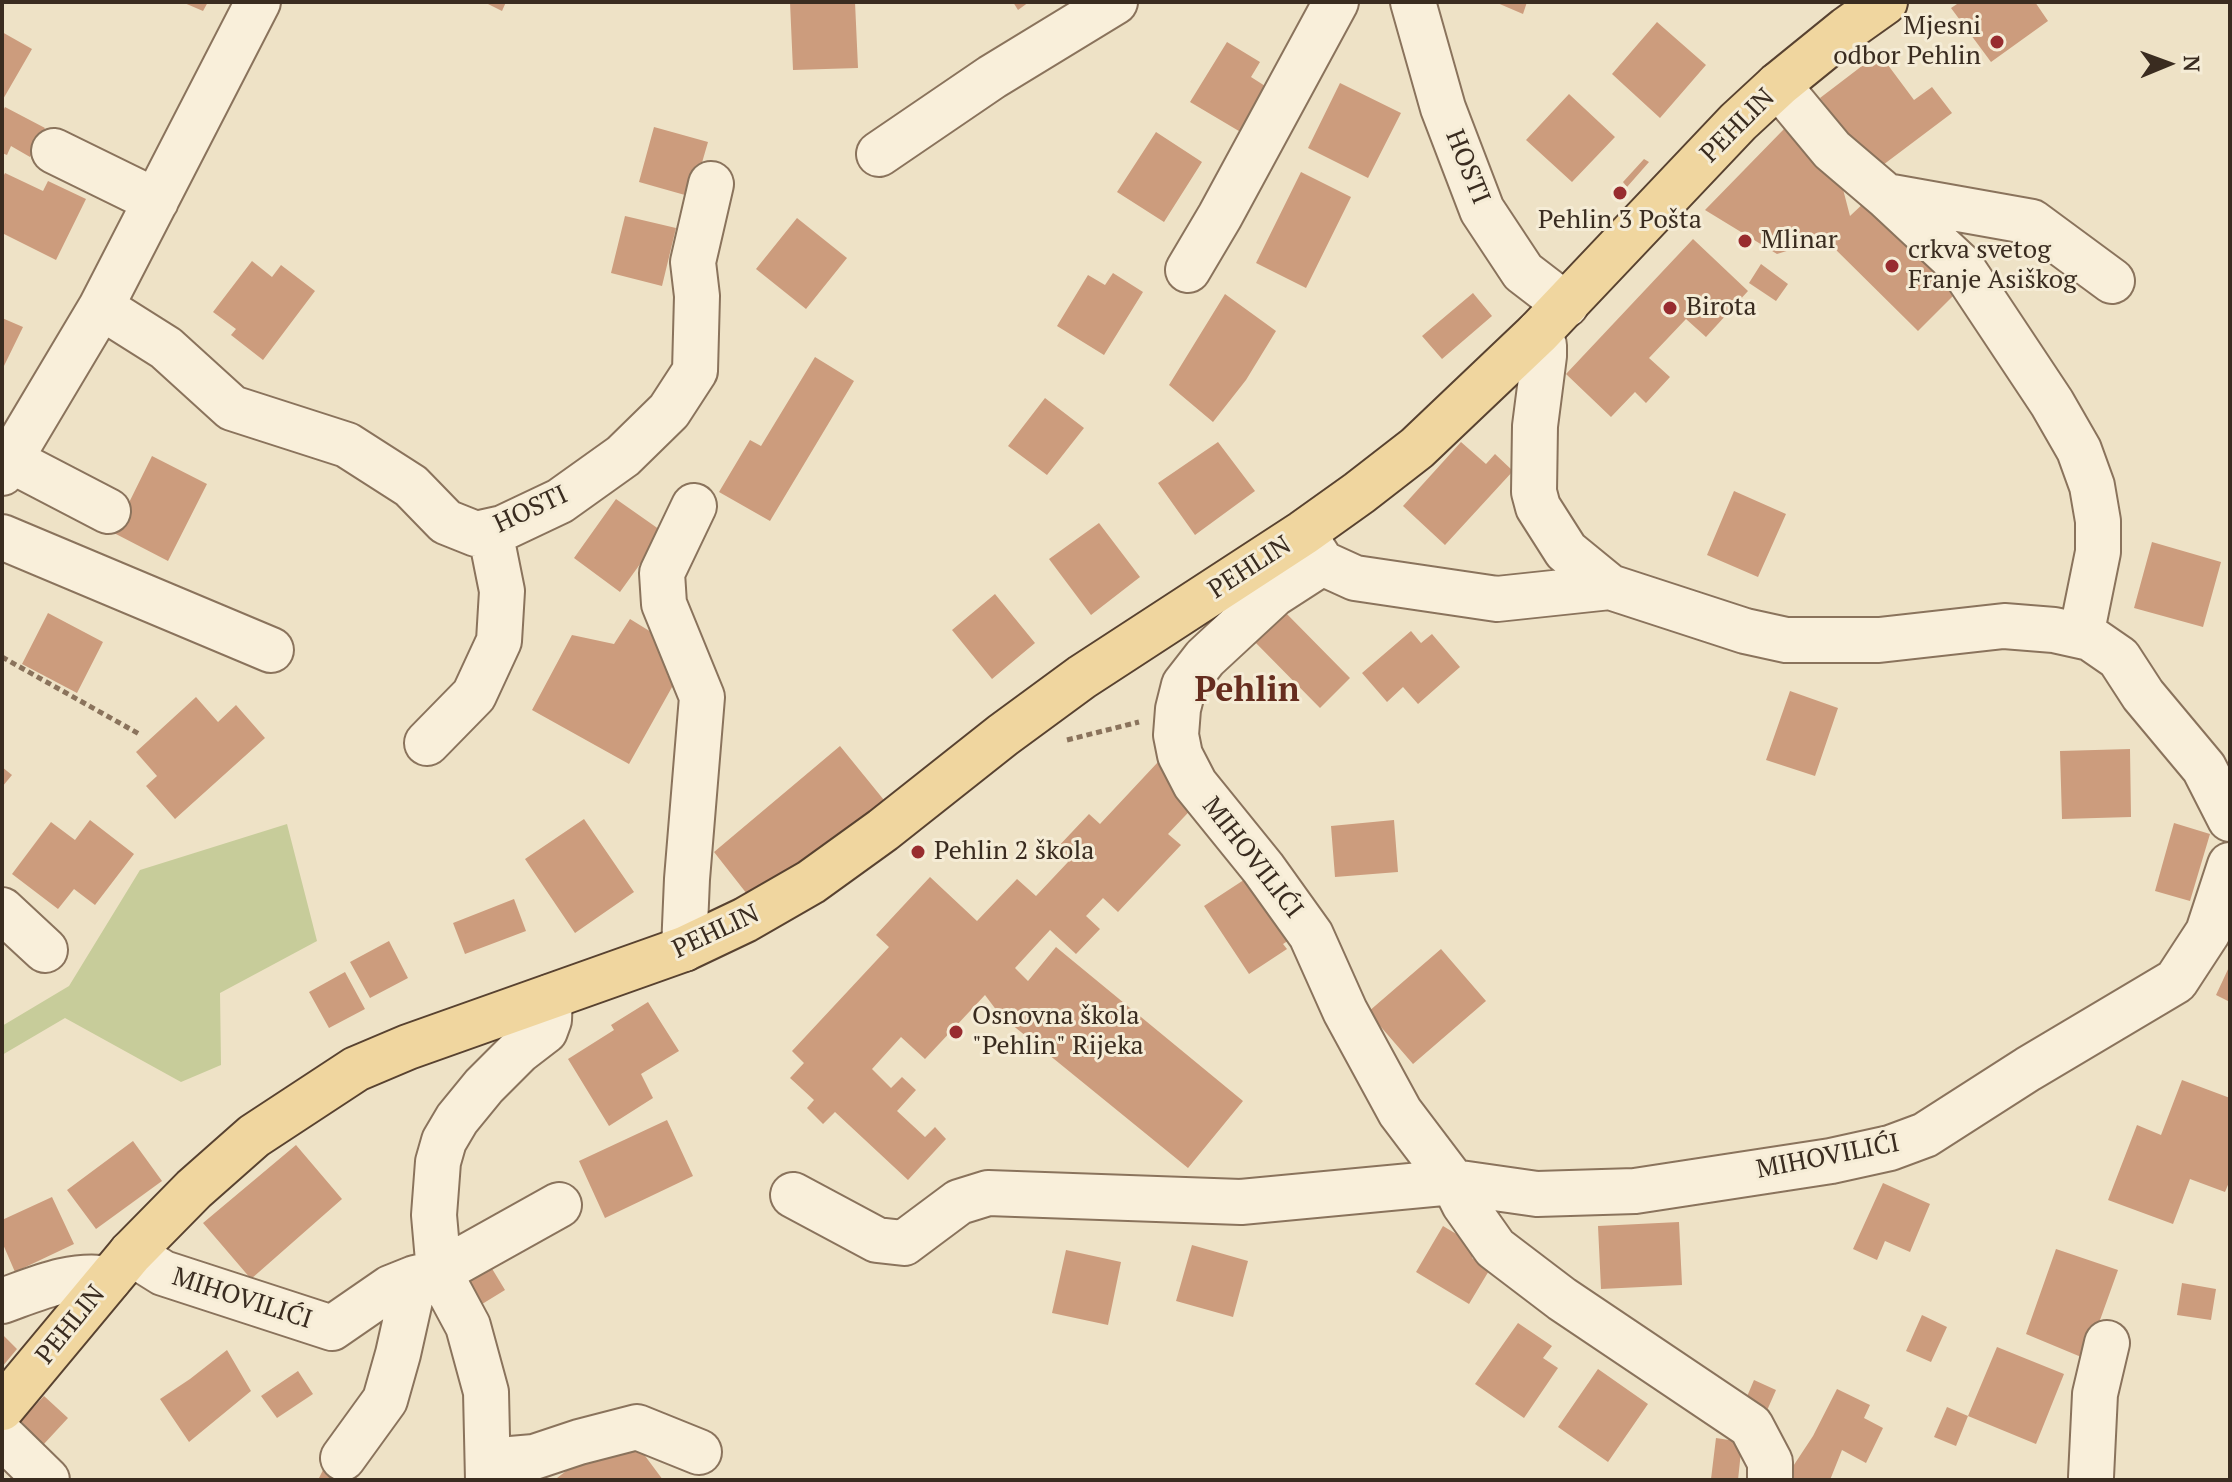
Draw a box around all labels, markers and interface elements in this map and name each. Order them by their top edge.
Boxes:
place label: Mjesni odbor Pehlin [1833,11,1981,72]
north arrow [2128,24,2208,104]
marker: Mjesni odbor Pehlin [1988,33,2006,51]
text: N [2178,55,2207,72]
street label: PEHLIN [1694,82,1782,170]
street label: HOSTI [1438,125,1496,209]
marker: Pehlin 3 Pošta [1611,184,1629,202]
place label: Pehlin 3 Pošta [1538,205,1702,237]
place label: Mlinar [1761,225,1838,257]
marker: Mlinar [1736,232,1754,250]
place label: crkva svetog Franje Asiškog [1908,235,2077,296]
marker: crkva svetog Franje Asiškog [1883,257,1901,275]
place label: Birota [1686,292,1757,324]
marker: Birota [1661,299,1679,317]
street label: HOSTI [489,480,573,540]
street label: PEHLIN [1203,530,1297,606]
district label: Pehlin [1194,671,1300,711]
street label: MIHOVILIĆI [1195,791,1309,925]
place label: Pehlin 2 škola [934,836,1094,868]
marker: Pehlin 2 škola [909,843,927,861]
street label: PEHLIN [668,898,764,966]
place label: Osnovna škola "Pehlin" Rijeka [972,1001,1144,1062]
marker: Osnovna škola "Pehlin" Rijeka [947,1023,965,1041]
street label: MIHOVILIĆI [1754,1128,1902,1186]
street label: MIHOVILIĆI [168,1262,316,1336]
street label: PEHLIN [30,1279,112,1371]

